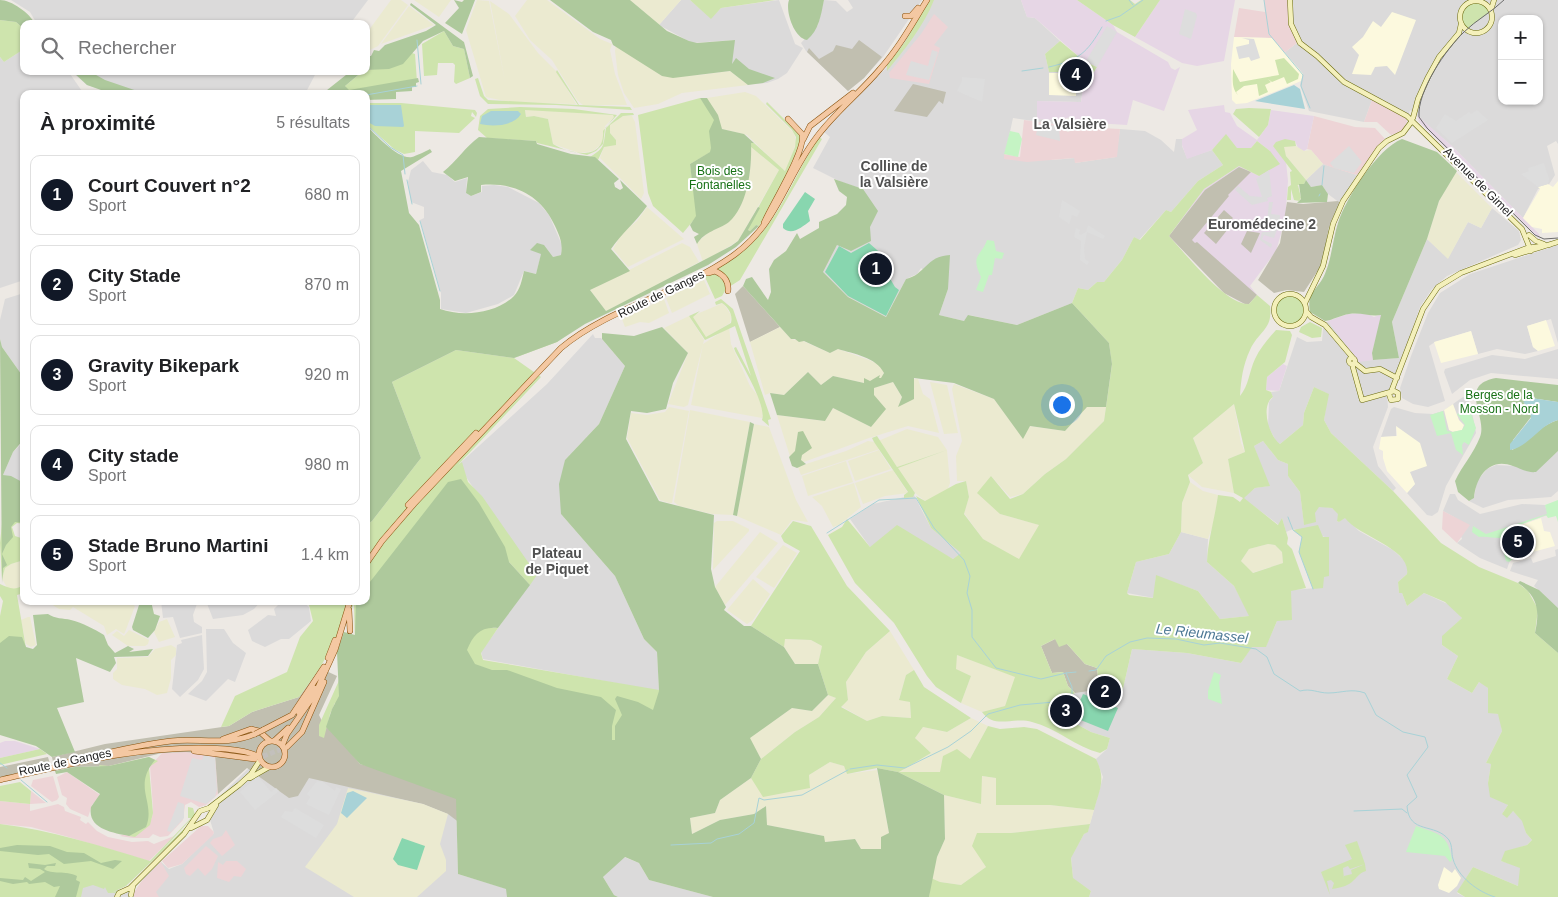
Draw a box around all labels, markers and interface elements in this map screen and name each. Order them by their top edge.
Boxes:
map controls [1498,15,1543,105]
button: + [1498,15,1543,60]
search box [20,20,370,75]
icon: search [38,34,66,62]
text: Rechercher [78,37,176,58]
pin: 4 [1060,56,1092,94]
button: − [1498,60,1543,105]
text: À proximité [40,111,156,134]
text: 5 résultats [276,114,350,131]
district label: La Valsière [1033,116,1107,132]
street label: Avenue de Gimel [1441,145,1515,219]
district label: Colline de la Valsière [860,158,928,190]
park label: Bois des Fontanelles [689,164,751,192]
text: Court Couvert n°2 [88,175,251,196]
text: 1 [53,186,61,203]
text: 680 m [305,186,349,203]
text: Sport [88,197,126,214]
district label: Euromédecine 2 [1208,216,1316,232]
pin: 1 [860,250,892,288]
text: City Stade [88,265,181,286]
street label: Route de Ganges [616,267,706,321]
text: 2 [53,276,61,293]
text: 870 m [305,276,349,293]
text: Sport [88,287,126,304]
text: Gravity Bikepark [88,355,239,376]
text: 3 [53,366,61,383]
text: 920 m [305,366,349,383]
text: Sport [88,377,126,394]
park label: Berges de la Mosson - Nord [1460,388,1538,416]
your location [1049,392,1075,418]
text: City stade [88,445,179,466]
text: 4 [53,456,61,473]
text: 980 m [305,456,349,473]
text: Sport [88,467,126,484]
pin: 5 [1502,523,1534,561]
text: Stade Bruno Martini [88,535,269,556]
district label: Plateau de Piquet [525,545,589,577]
text: 5 [53,546,61,563]
text: 1.4 km [301,546,349,563]
text: Sport [88,557,126,574]
water label: Le Rieumassel [1155,620,1250,646]
pin: 2 [1089,673,1121,711]
pin: 3 [1050,692,1082,730]
street label: Route de Ganges [18,745,112,779]

